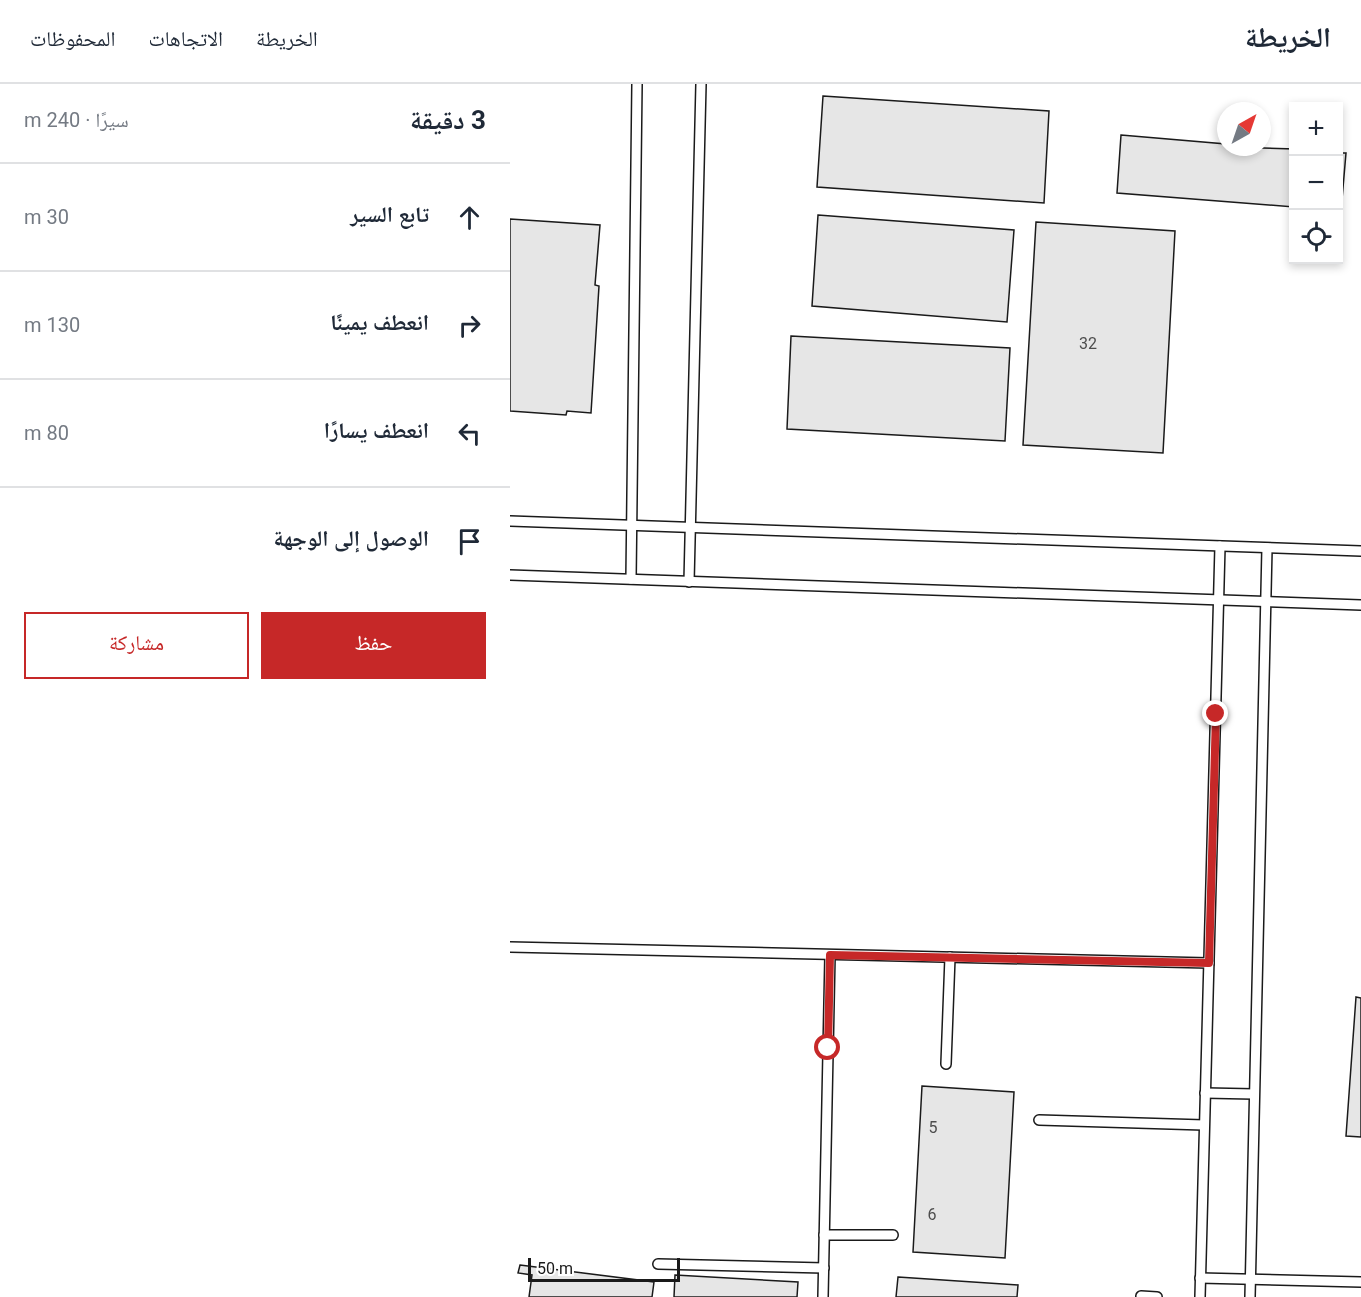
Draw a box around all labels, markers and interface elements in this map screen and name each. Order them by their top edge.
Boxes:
text: الخريطة [1245,21,1331,54]
text: المحفوظات [30,27,115,51]
text: الاتجاهات [148,27,223,51]
text: الخريطة [256,27,318,51]
north arrow [1217,102,1271,156]
map controls [1289,102,1343,264]
button: + [1289,102,1343,156]
text: 3 دقيقة [410,105,486,135]
text: سيرًا · 240 m [24,108,129,132]
button: − [1289,156,1343,210]
icon: ahead [453,201,486,234]
text: تابع السير [350,202,429,227]
text: 30 m [24,205,69,229]
button: locate [1289,210,1343,264]
icon: right [453,309,486,342]
text: انعطف يمينًا [330,310,429,335]
text: 130 m [24,313,80,337]
house number: 32 [1079,334,1097,353]
icon: left [453,417,486,450]
text: انعطف يسارًا [324,418,429,443]
text: 80 m [24,421,69,445]
icon: arrive [453,525,486,558]
text: الوصول إلى الوجهة [273,526,429,551]
button: مشاركة [24,612,249,679]
button: حفظ [261,612,486,679]
route end [1202,700,1228,726]
route start [814,1034,840,1060]
house number: 5 [929,1118,938,1137]
house number: 6 [928,1205,937,1224]
scale bar [528,1255,680,1282]
text: 50 m [537,1259,573,1278]

